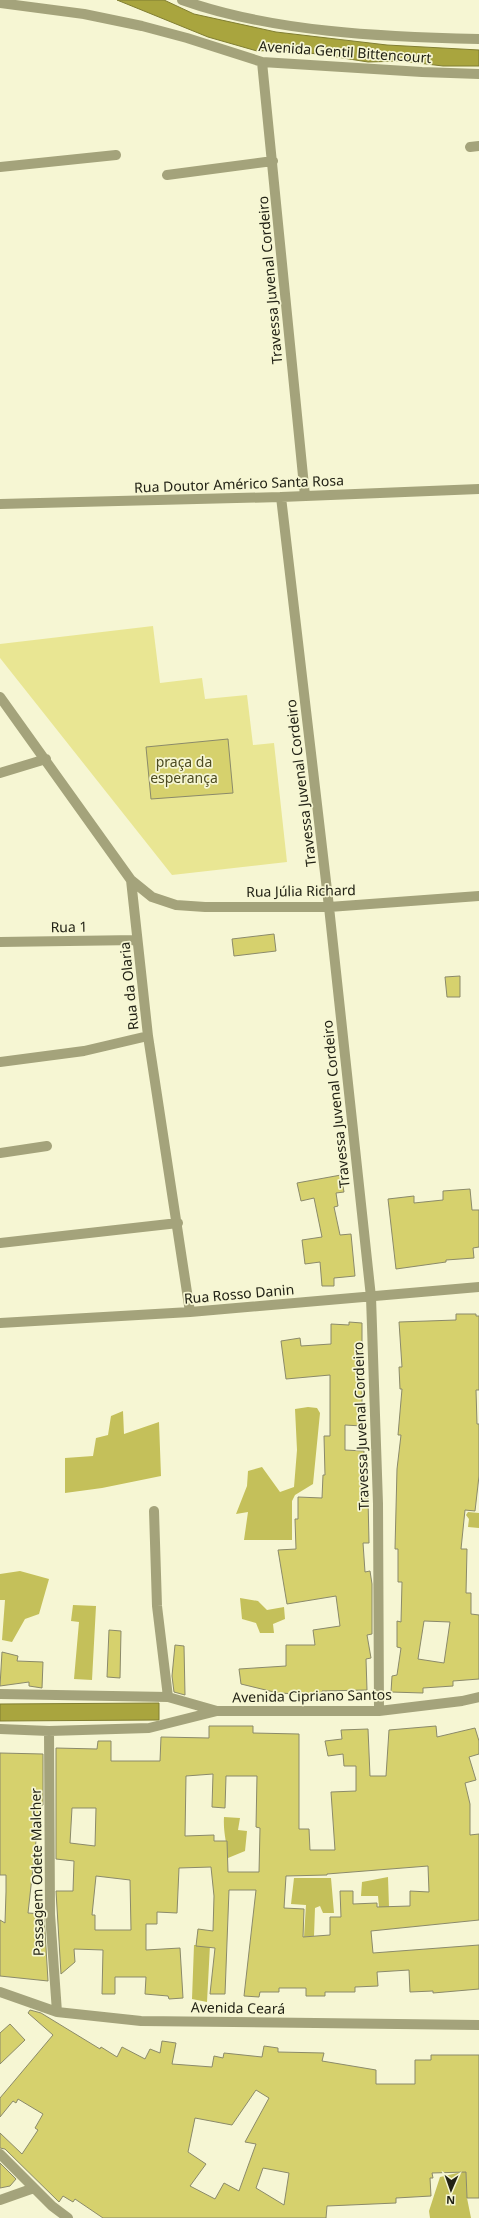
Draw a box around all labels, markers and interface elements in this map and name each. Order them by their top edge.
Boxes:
street label: Avenida Gentil Bittencourt [258,36,432,67]
street label: Travessa Juvenal Cordeiro [253,195,286,365]
street label: Rua Doutor Américo Santa Rosa [134,470,344,497]
street label: Travessa Juvenal Cordeiro [281,698,320,868]
park label: praça da esperança [150,752,218,787]
street label: Rua Júlia Richard [246,880,356,901]
street label: Rua 1 [50,917,88,936]
street label: Rua da Olaria [114,941,143,1031]
street label: Travessa Juvenal Cordeiro [317,1019,354,1189]
street label: Rua Rosso Danin [183,1279,295,1308]
street label: Travessa Juvenal Cordeiro [348,1341,373,1511]
street label: Avenida Cipriano Santos [232,1685,392,1706]
street label: Passagem Odete Malcher [26,1788,47,1956]
street label: Avenida Ceará [191,1997,285,2018]
north arrow [431,2170,471,2210]
text: N [446,2193,455,2208]

